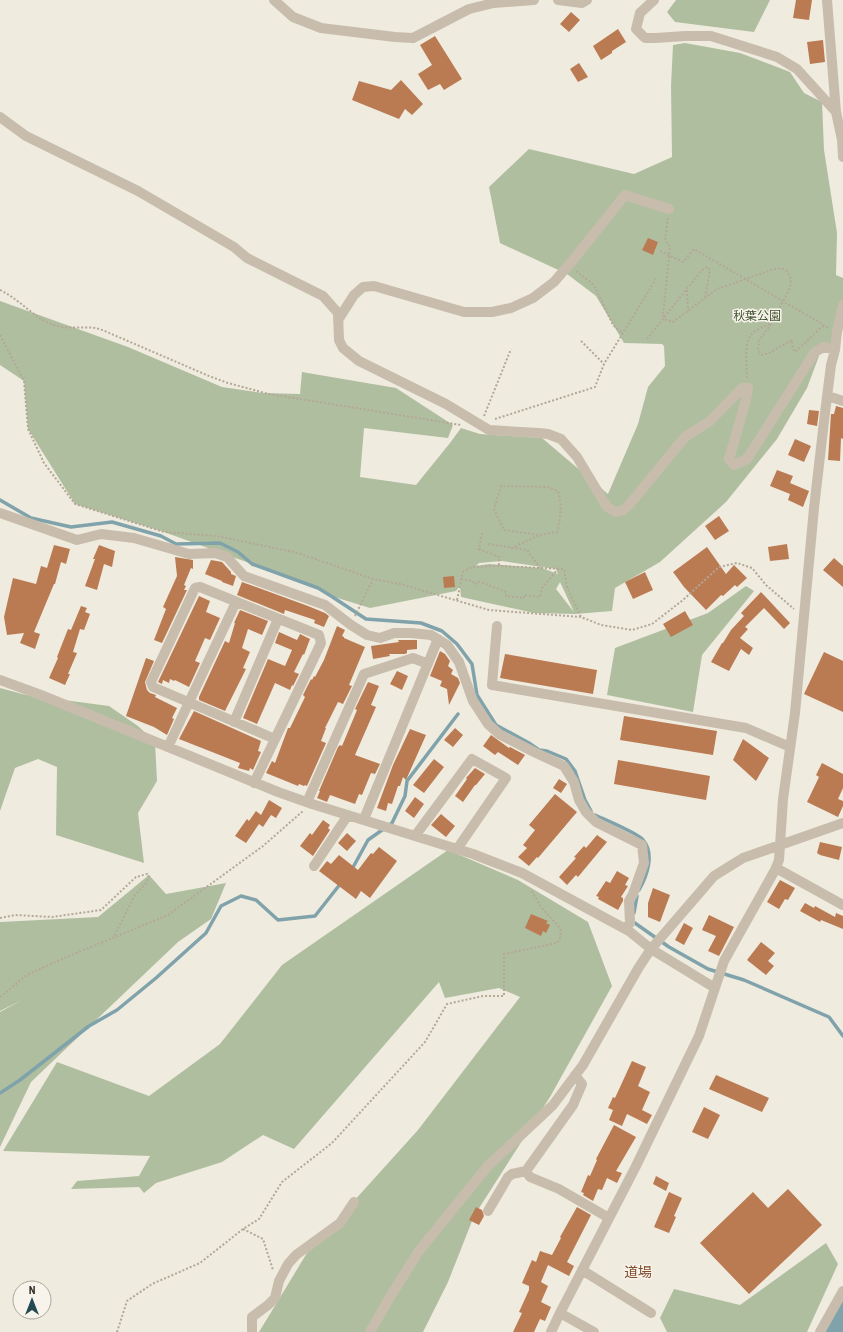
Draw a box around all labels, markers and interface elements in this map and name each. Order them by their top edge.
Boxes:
park label: 秋葉公園 [733,309,781,323]
district label: 道場 [624,1264,652,1280]
north arrow [12,1280,52,1320]
text: N [29,1284,36,1297]

